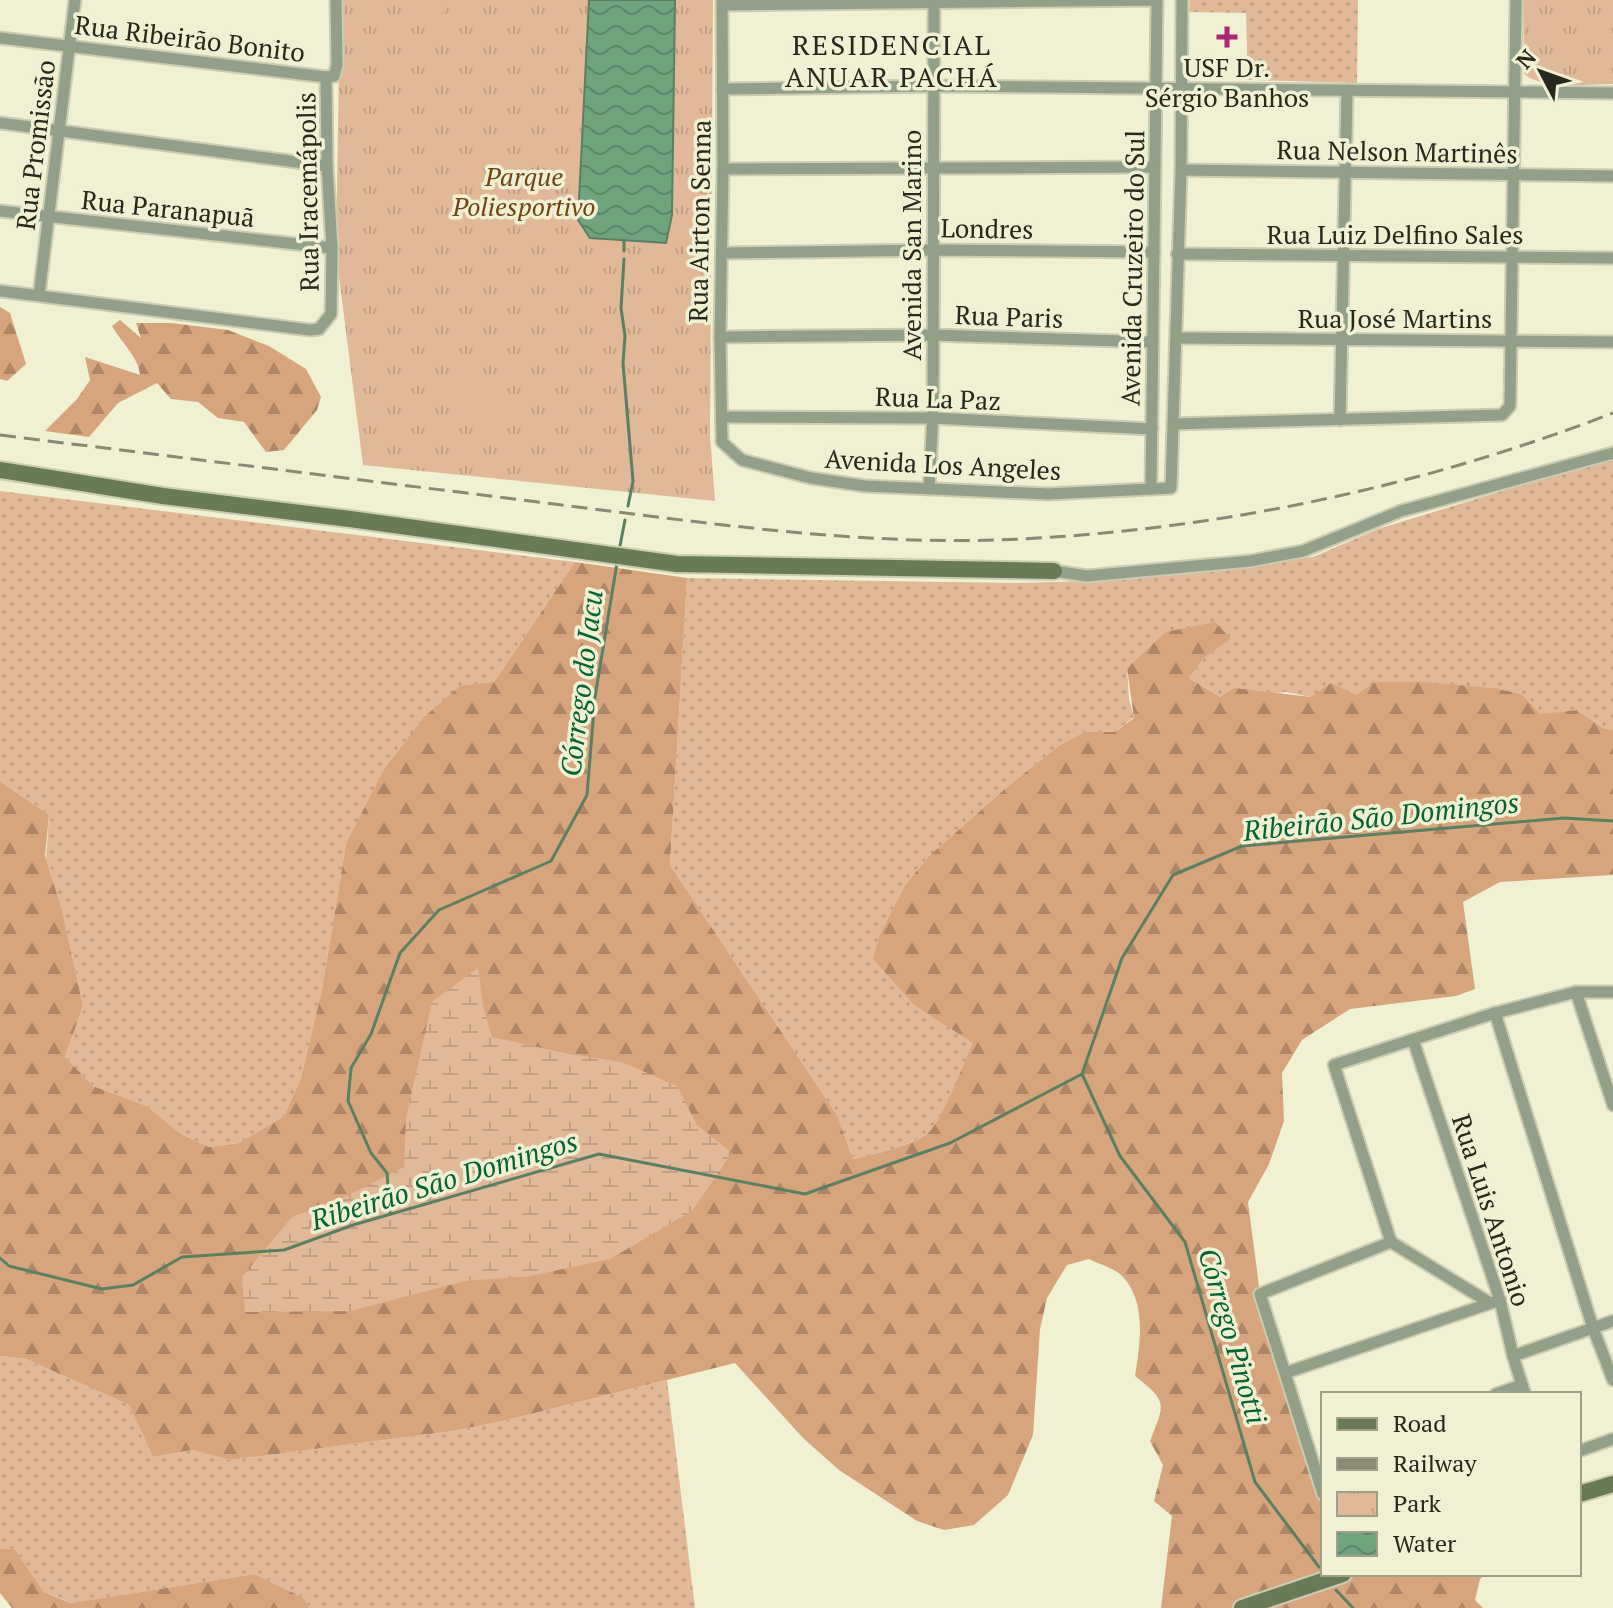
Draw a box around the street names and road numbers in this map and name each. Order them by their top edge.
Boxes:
street label: Rua Ribeirão Bonito [73,7,307,69]
street label: Rua Promissão [8,58,62,232]
street label: Rua Iracemápolis [288,92,326,292]
street label: Rua Airton Senna [680,119,718,323]
street label: Avenida San Marino [894,130,928,360]
street label: Avenida Cruzeiro do Sul [1113,130,1151,406]
street label: Rua Nelson Martinês [1276,132,1518,170]
street label: Rua Paranapuã [80,182,256,234]
street label: Londres [940,210,1034,246]
street label: Rua Luiz Delfino Sales [1266,217,1524,251]
street label: Rua Paris [954,297,1064,335]
street label: Rua José Martins [1298,301,1492,335]
street label: Rua La Paz [874,379,1002,417]
street label: Avenida Los Angeles [824,441,1062,487]
street label: Rua Luis Antonio [1445,1110,1539,1310]

